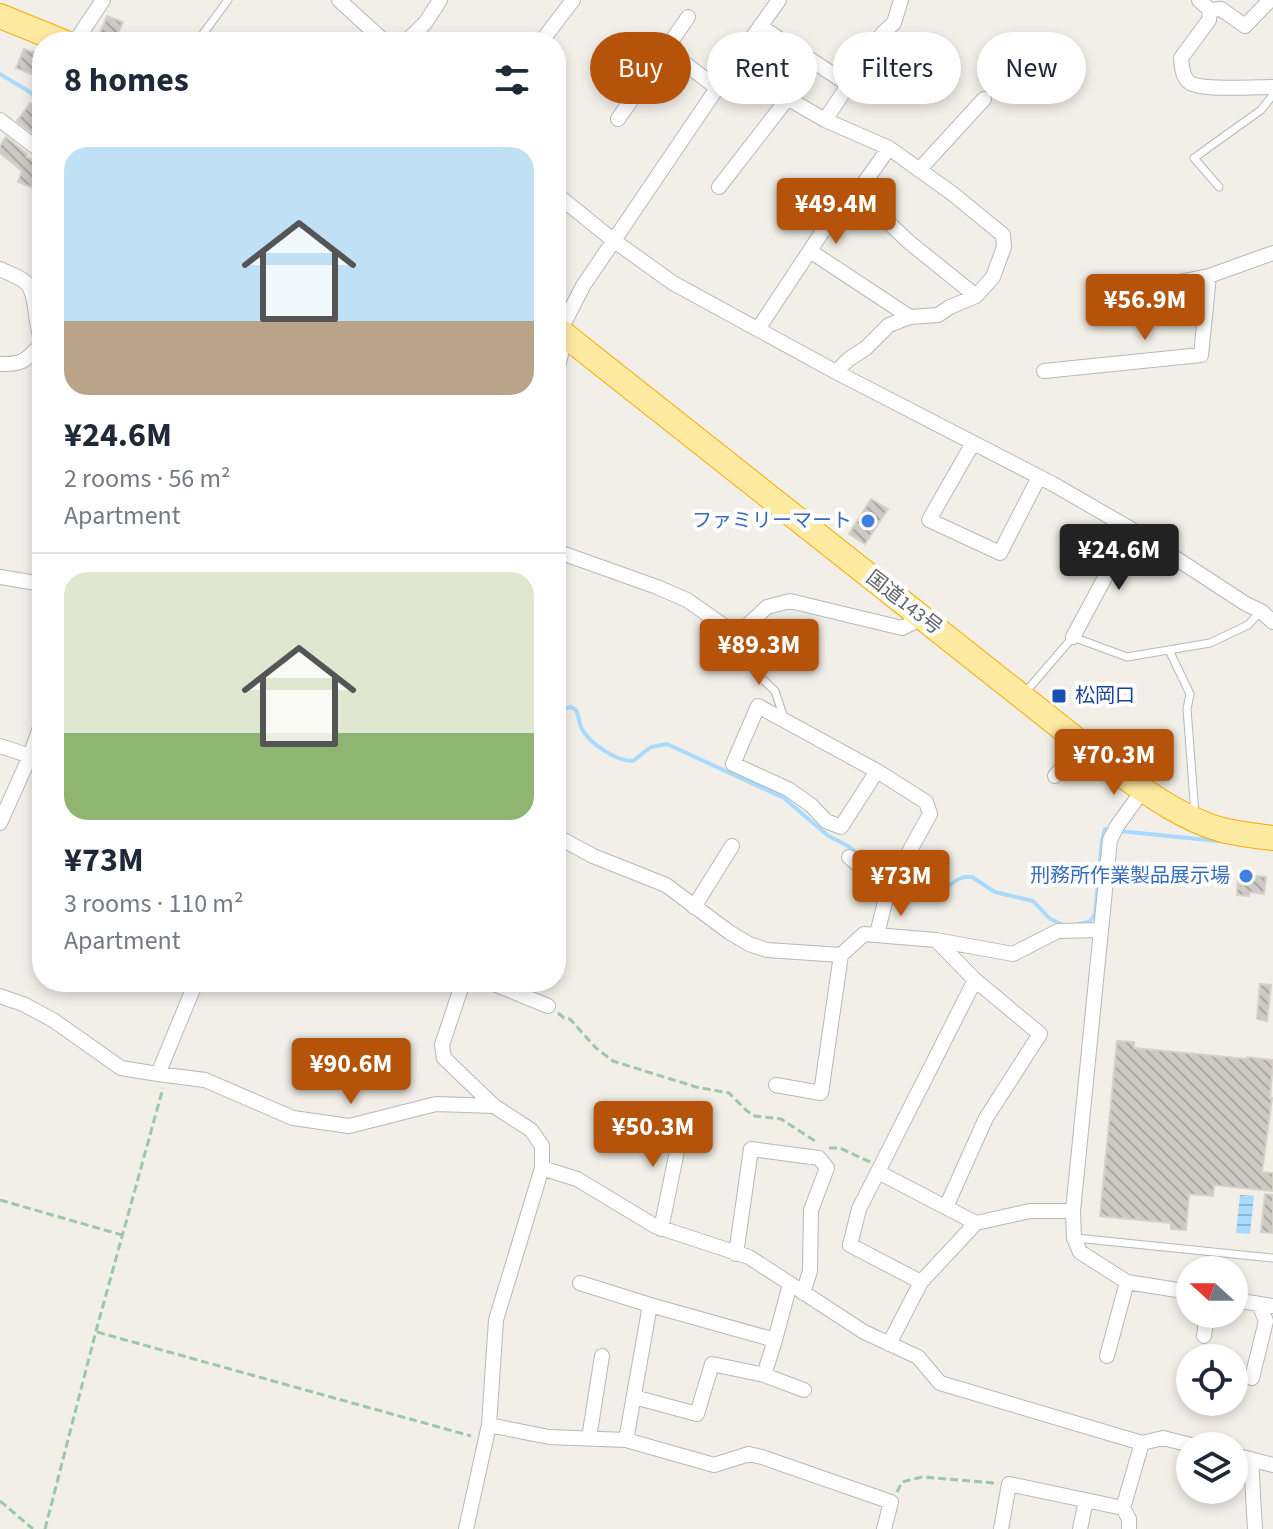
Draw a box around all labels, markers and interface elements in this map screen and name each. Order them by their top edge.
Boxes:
chip: Buy [590,32,691,104]
chip: Rent [707,32,817,104]
chip: Filters [833,32,961,104]
chip: New [977,32,1086,104]
text: 8 homes [64,56,189,105]
icon: filters [490,58,534,102]
pin: ¥49.4M [771,178,901,246]
text: ¥49.4M [795,185,877,222]
icon: home [227,199,371,343]
pin: ¥56.9M [1080,274,1210,342]
text: ¥56.9M [1104,281,1186,318]
text: ¥24.6M [64,411,172,460]
text: 2 rooms · 56 m² [64,460,231,497]
text: Apartment [64,497,181,534]
place label: ファミリーマート [692,507,852,535]
marker: ファミリーマート [859,512,877,530]
pin: ¥24.6M [1054,524,1184,592]
text: ¥24.6M [1078,531,1160,568]
street label: 国道143号 [860,564,948,642]
pin: ¥89.3M [694,619,824,687]
icon: home [227,624,371,768]
text: ¥89.3M [718,626,800,663]
place label: 松岡口 [1075,682,1135,710]
marker: 松岡口 [1050,687,1068,705]
pin: ¥70.3M [1049,729,1179,797]
text: ¥70.3M [1073,736,1155,773]
text: ¥73M [64,836,144,885]
pin: ¥73M [854,850,948,918]
text: ¥73M [871,857,932,894]
place label: 刑務所作業製品展示場 [1030,862,1230,890]
marker: 刑務所作業製品展示場 [1237,867,1255,885]
text: 3 rooms · 110 m² [64,885,243,922]
text: Apartment [64,922,181,959]
pin: ¥90.6M [286,1038,416,1106]
text: ¥90.6M [310,1045,392,1082]
pin: ¥50.3M [588,1101,718,1169]
text: ¥50.3M [612,1108,694,1145]
north arrow [1176,1256,1248,1328]
map controls [1176,1256,1248,1504]
button: locate [1176,1344,1248,1416]
button: layers [1176,1432,1248,1504]

